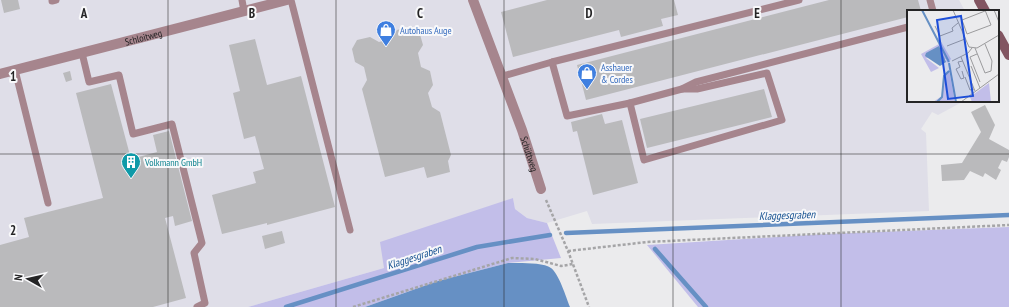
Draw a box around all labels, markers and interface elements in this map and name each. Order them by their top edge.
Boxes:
text: A [80,5,88,22]
text: B [249,5,255,22]
text: C [417,5,423,22]
text: D [586,5,593,22]
text: E [754,5,760,22]
inset map [907,10,999,102]
shop icon: Autohaus Auge [375,19,397,47]
place label: Autohaus Auge [400,24,452,37]
street label: Schloitweg [123,26,163,49]
place label: Asshauer & Cordes [601,61,634,86]
shop icon: Asshauer & Cordes [576,62,598,90]
text: 1 [10,68,16,85]
street label: Schüttweg [517,135,541,173]
building icon: Volkmann GmbH [120,151,142,179]
place label: Volkmann GmbH [144,156,202,169]
water label: Klaggesgraben [759,207,817,223]
text: 2 [10,222,16,239]
water label: Klaggesgraben [385,241,444,272]
north arrow [8,259,48,299]
text: N [11,274,25,282]

